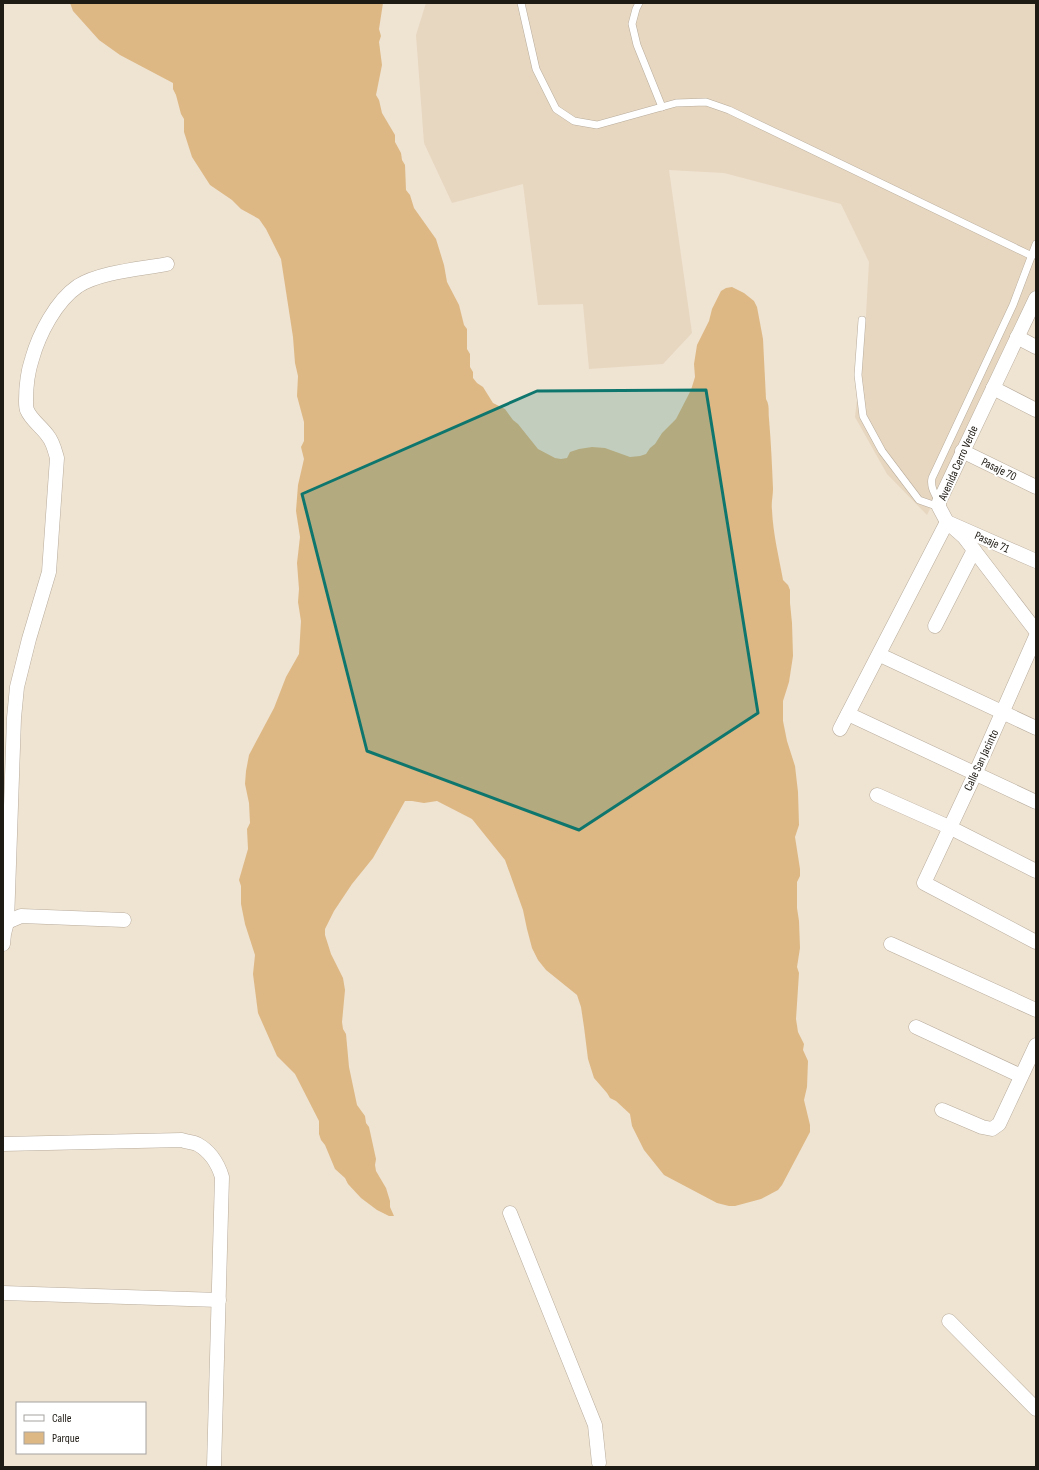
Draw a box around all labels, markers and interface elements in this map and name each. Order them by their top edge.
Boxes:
street label: Avenida Cerro Verde [935,423,982,504]
street label: Pasaje 70 [979,455,1019,484]
street label: Pasaje 71 [972,528,1012,557]
street label: Calle San Jacinto [961,727,1002,793]
legend [16,1402,146,1454]
text: Calle [52,1411,72,1426]
text: Parque [52,1431,80,1446]

